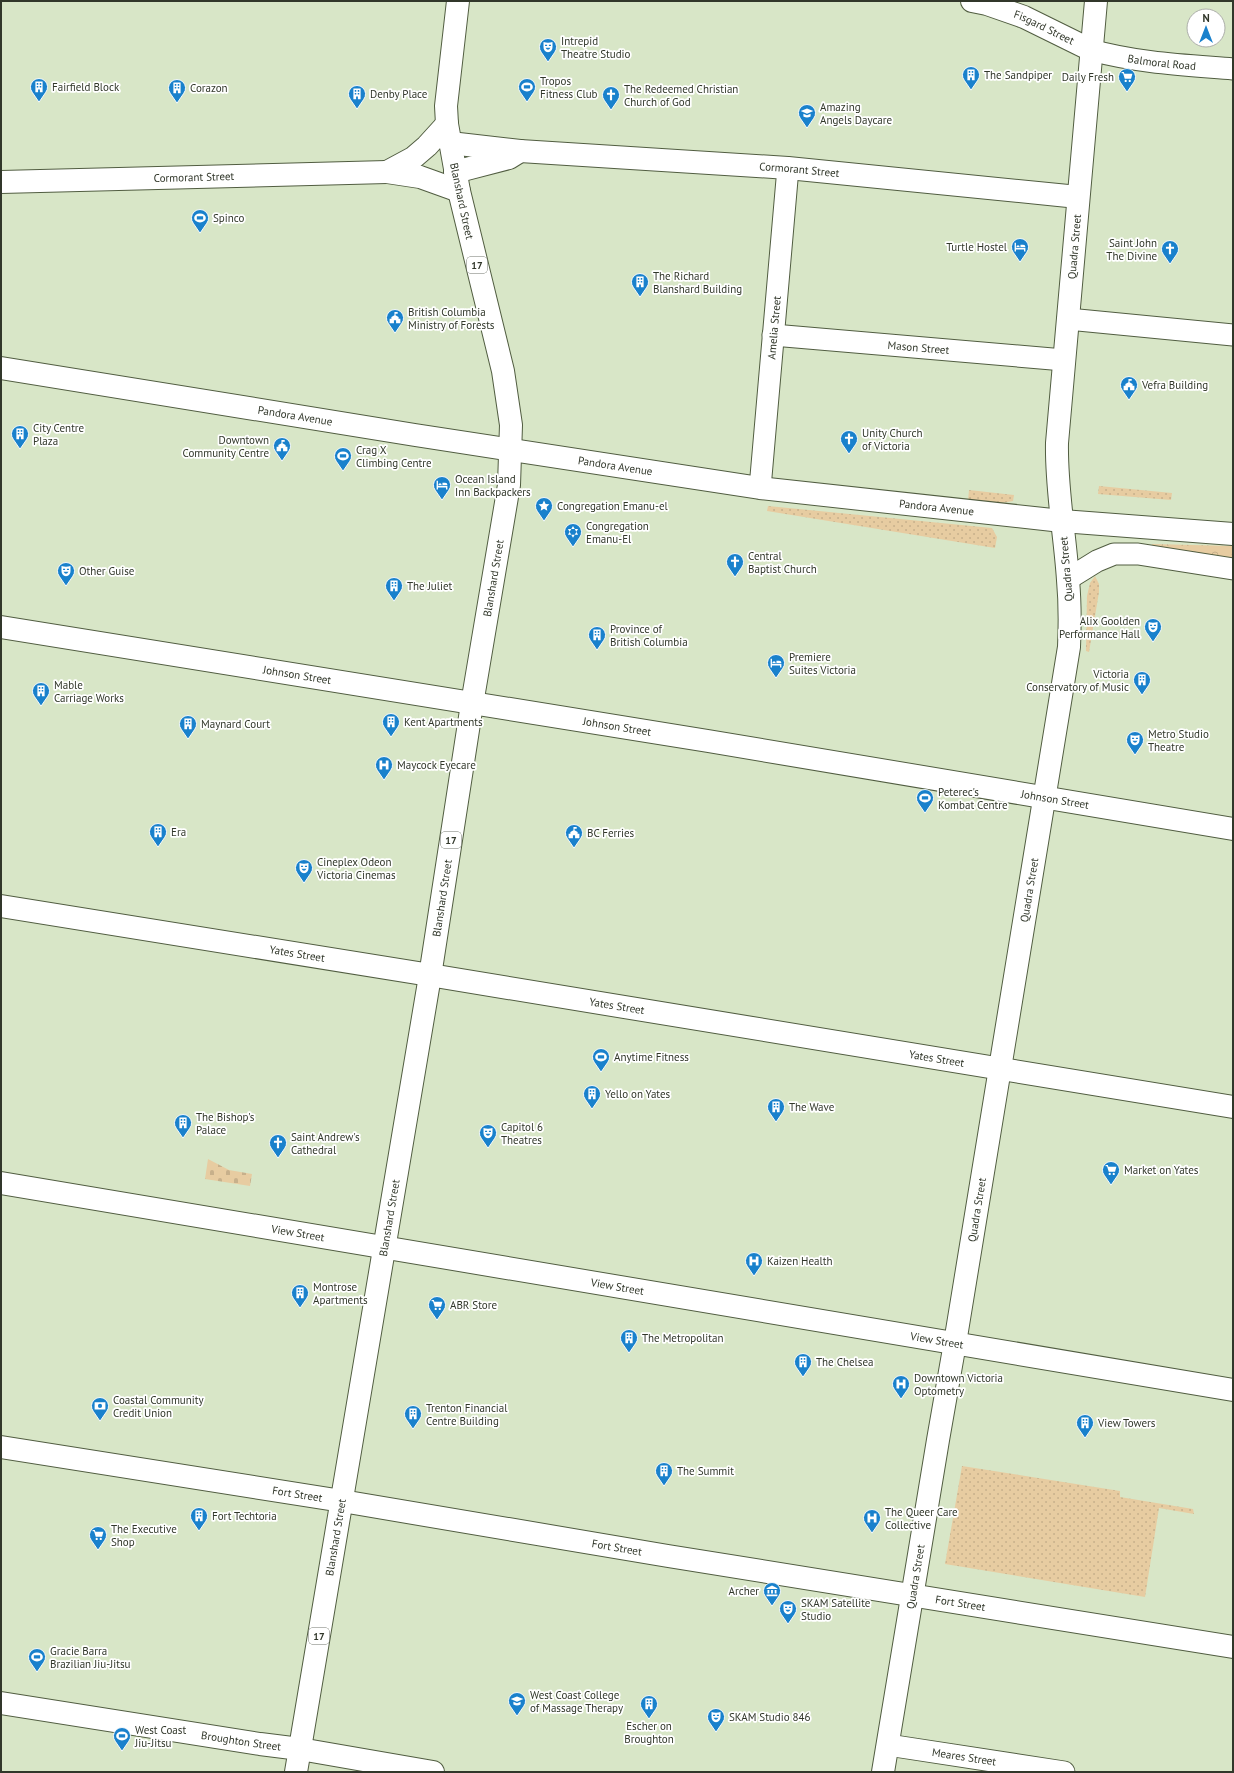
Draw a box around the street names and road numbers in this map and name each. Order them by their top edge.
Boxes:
street label: Fisgard Street [1012,7,1077,48]
street label: Balmoral Road [1127,51,1197,73]
street label: Cormorant Street [759,159,840,180]
street label: Blanshard Street [447,161,477,241]
street label: Cormorant Street [154,169,235,185]
street label: Quadra Street [1064,213,1084,280]
road number: 17 [467,257,487,273]
street label: Amelia Street [764,295,784,360]
street label: Mason Street [887,338,950,357]
street label: Pandora Avenue [257,403,334,429]
street label: Pandora Avenue [577,453,654,478]
street label: Pandora Avenue [898,496,975,518]
street label: Quadra Street [1056,536,1076,602]
street label: Blanshard Street [480,538,507,618]
street label: Johnson Street [261,662,333,687]
street label: Johnson Street [581,714,652,739]
street label: Johnson Street [1019,786,1090,812]
road number: 17 [441,832,461,848]
street label: Quadra Street [1017,857,1041,923]
street label: Blanshard Street [429,858,455,938]
street label: Yates Street [269,942,326,965]
street label: Yates Street [588,994,646,1017]
street label: Yates Street [908,1047,965,1070]
street label: Quadra Street [965,1176,989,1243]
street label: Blanshard Street [376,1178,403,1257]
street label: View Street [269,1221,326,1244]
street label: View Street [589,1275,645,1298]
street label: View Street [908,1329,965,1352]
street label: Fort Street [271,1483,324,1505]
street label: Blanshard Street [322,1497,349,1577]
street label: Fort Street [591,1536,643,1559]
street label: Quadra Street [903,1543,928,1610]
street label: Fort Street [934,1592,987,1614]
road number: 17 [309,1628,329,1644]
street label: Broughton Street [200,1728,282,1754]
street label: Meares Street [931,1745,997,1769]

